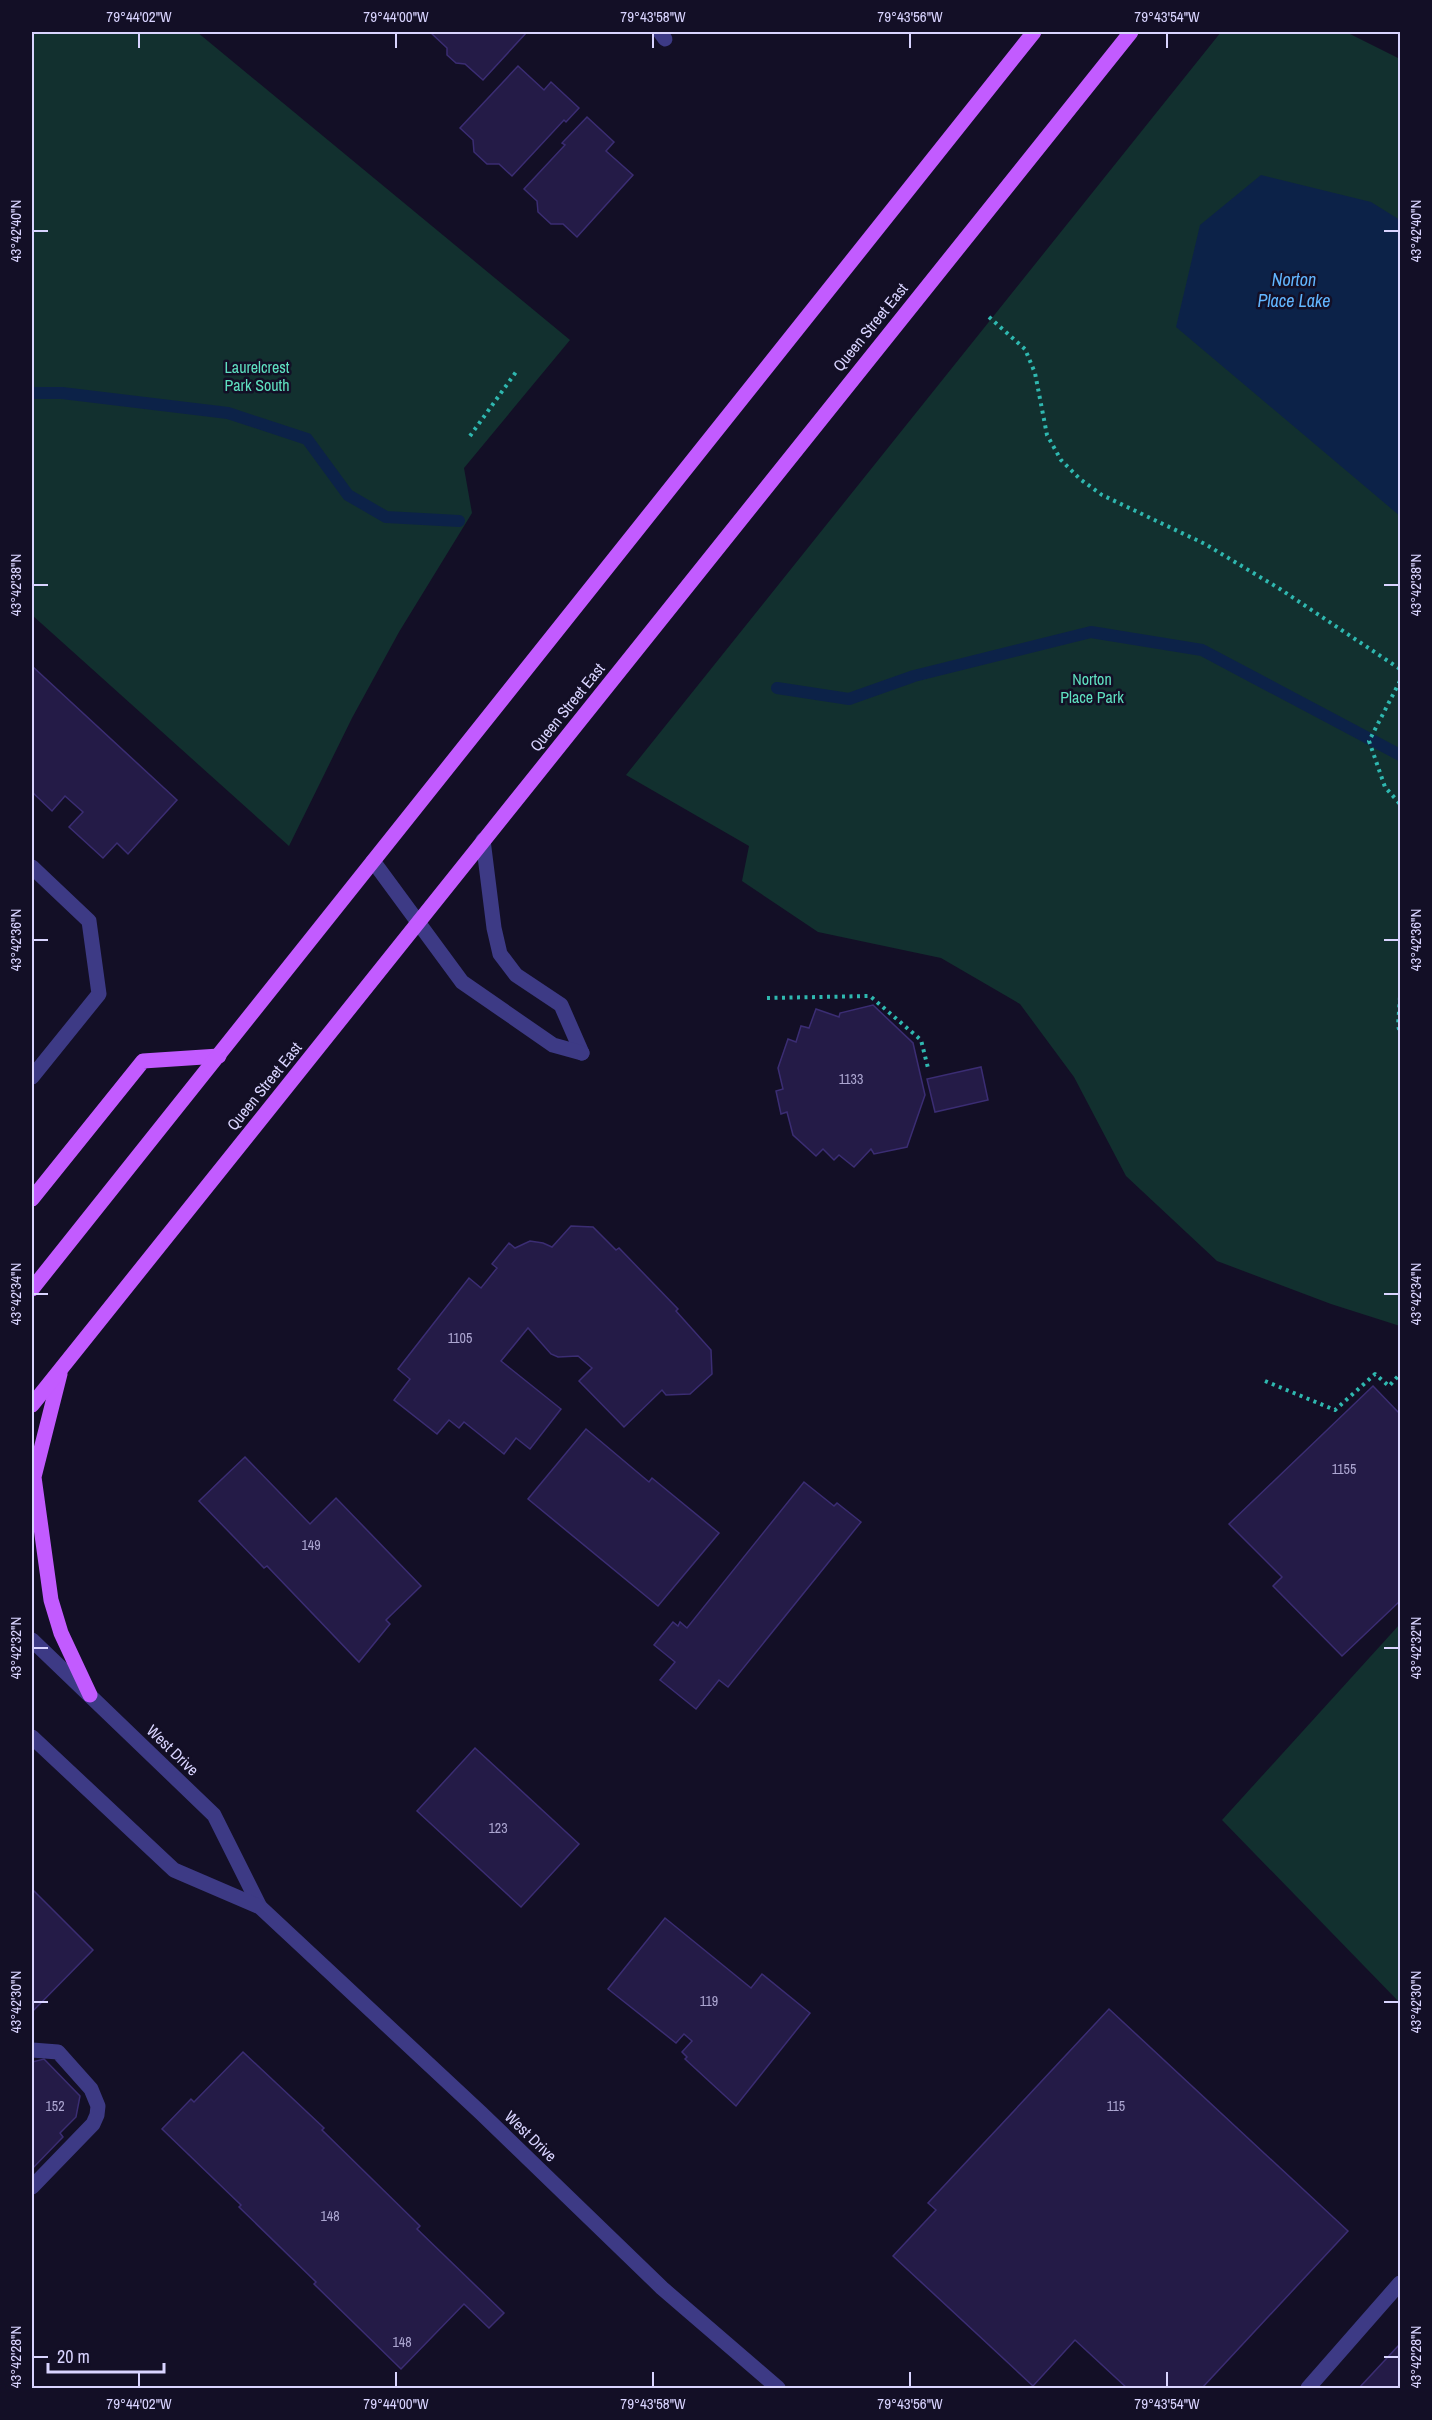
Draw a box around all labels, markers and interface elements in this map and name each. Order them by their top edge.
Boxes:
text: 79°44'02"W [106,6,172,27]
text: 79°44'00"W [363,6,429,27]
text: 79°43'58"W [620,6,686,27]
text: 79°43'56"W [877,6,943,27]
text: 79°43'54"W [1134,6,1200,27]
text: 43°42'40"N [5,200,26,262]
text: 43°42'40"N [1405,200,1426,262]
water label: Norton Place Lake [1257,267,1331,313]
street label: Queen Street East [827,278,913,376]
park label: Laurelcrest Park South [225,356,290,396]
text: 43°42'38"N [5,554,26,616]
text: 43°42'38"N [1405,554,1426,616]
street label: Queen Street East [524,658,610,756]
park label: Norton Place Park [1060,668,1124,708]
text: 43°42'36"N [5,909,26,971]
text: 43°42'36"N [1405,909,1426,971]
street label: Queen Street East [221,1037,307,1135]
house number: 1133 [839,1070,863,1088]
text: 43°42'34"N [5,1263,26,1325]
text: 43°42'34"N [1405,1263,1426,1325]
house number: 1105 [448,1329,472,1347]
house number: 1155 [1332,1460,1356,1478]
house number: 149 [301,1536,321,1554]
text: 43°42'32"N [5,1617,26,1679]
text: 43°42'32"N [1405,1617,1426,1679]
street label: West Drive [142,1720,204,1780]
house number: 123 [488,1819,508,1837]
text: 43°42'30"N [5,1971,26,2033]
text: 43°42'30"N [1405,1971,1426,2033]
house number: 119 [700,1992,718,2010]
house number: 152 [45,2097,65,2115]
house number: 115 [1107,2097,1125,2115]
street label: West Drive [500,2106,562,2166]
house number: 148 [320,2207,340,2225]
text: 43°42'28"N [5,2326,26,2388]
text: 43°42'28"N [1405,2326,1426,2388]
house number: 148 [392,2333,412,2351]
scale bar [48,2336,164,2374]
text: 20 m [57,2344,90,2369]
text: 79°44'02"W [106,2393,172,2414]
text: 79°44'00"W [363,2393,429,2414]
text: 79°43'58"W [620,2393,686,2414]
text: 79°43'56"W [877,2393,943,2414]
text: 79°43'54"W [1134,2393,1200,2414]

